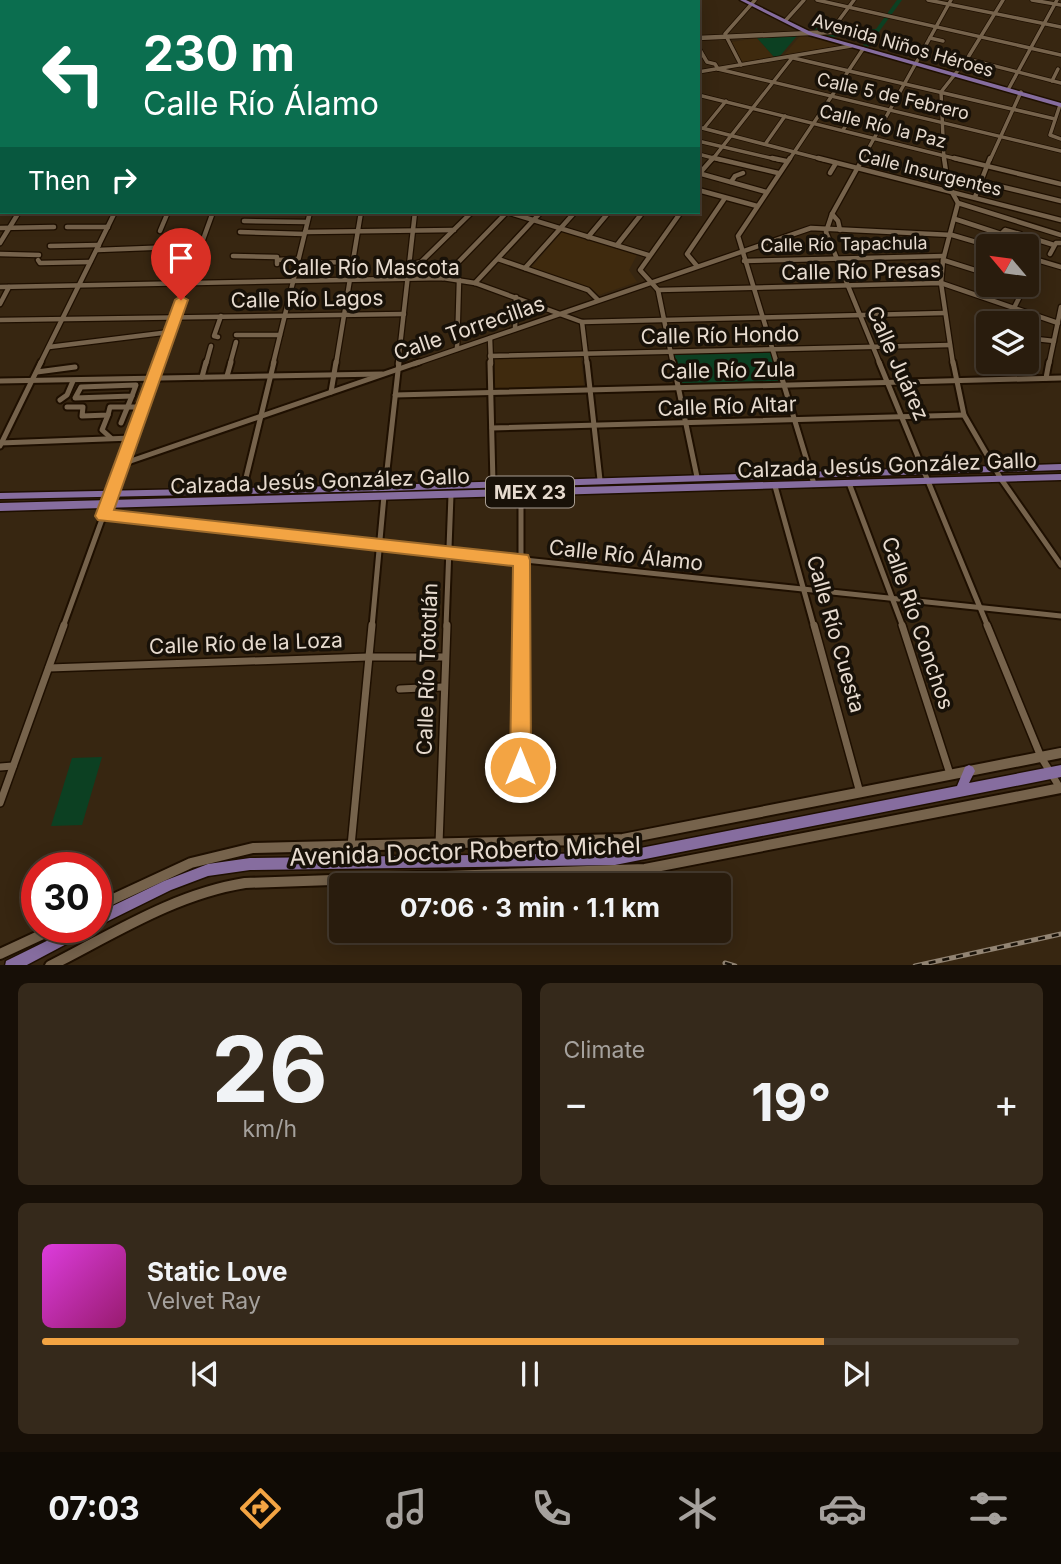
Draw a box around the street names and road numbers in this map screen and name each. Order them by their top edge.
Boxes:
street label: Avenida Niños Héroes [810,9,996,81]
street label: Calle 5 de Febrero [815,68,971,124]
street label: Calle Río la Paz [817,100,949,152]
street label: Calle Insurgentes [856,144,1004,200]
street label: Calle Río Tapachula [760,232,928,256]
street label: Calle Río Mascota [282,255,460,280]
street label: Calle Río Presas [781,257,941,285]
street label: Calle Río Lagos [230,285,384,313]
street label: Calle Torrecillas [390,290,548,366]
street label: Calle Juárez [862,302,934,424]
street label: Calle Río Hondo [640,321,800,349]
street label: Calle Río Zula [660,356,796,384]
street label: Calle Río Altar [657,391,797,421]
street label: Calzada Jesús González Gallo [737,447,1037,483]
street label: Calzada Jesús González Gallo [170,463,470,499]
road number: MEX 23 [486,477,574,508]
street label: Calle Río Álamo [548,533,704,576]
street label: Calle Río Conchos [877,533,959,713]
street label: Calle Río Cuesta [802,552,870,716]
street label: Calle Río Tototlán [411,582,443,756]
street label: Calle Río de la Loza [149,627,343,659]
street label: Avenida Doctor Roberto Michel [289,830,641,872]

